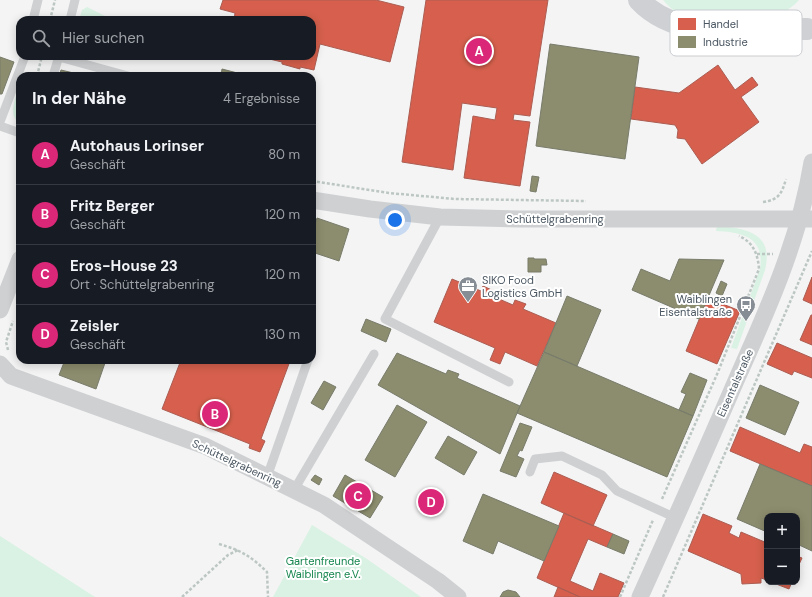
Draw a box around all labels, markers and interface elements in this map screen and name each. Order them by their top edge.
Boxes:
legend [670,10,802,56]
search box [16,16,316,60]
text: Handel [703,17,738,31]
icon: search [30,27,52,49]
text: Hier suchen [62,28,144,48]
text: Industrie [703,35,748,49]
pin: A [466,36,492,66]
text: In der Nähe [32,87,127,109]
text: 4 Ergebnisse [223,90,300,107]
text: Autohaus Lorinser [70,136,204,156]
text: A [40,146,50,163]
text: 80 m [268,146,300,163]
text: Geschäft [70,156,125,173]
text: Fritz Berger [70,196,154,216]
text: B [41,206,49,223]
text: 120 m [265,206,300,223]
your location [385,210,405,230]
street label: Schüttelgrabenring [506,212,604,226]
text: Geschäft [70,216,125,233]
text: Eros-House 23 [70,256,178,276]
text: C [40,266,50,283]
text: 120 m [265,266,300,283]
place label: SIKO Food Logistics GmbH [482,273,562,300]
office icon: SIKO Food Logistics GmbH [457,275,479,303]
text: Ort · Schüttelgrabenring [70,276,214,293]
place label: Waiblingen Eisentalstraße [659,292,732,319]
bus stop icon: Waiblingen Eisentalstraße [735,294,757,322]
text: Zeisler [70,316,119,336]
text: D [40,326,50,343]
text: 130 m [264,326,300,343]
text: Geschäft [70,336,125,353]
street label: Eisentalstraße [714,347,756,419]
pin: B [202,399,228,429]
street label: Schüttelgrabenring [190,436,284,490]
pin: C [345,481,371,511]
pin: D [418,487,444,517]
map controls [764,513,800,585]
button: + [764,513,800,549]
button: − [764,549,800,585]
park label: Gartenfreunde Waiblingen e.V. [286,554,360,581]

